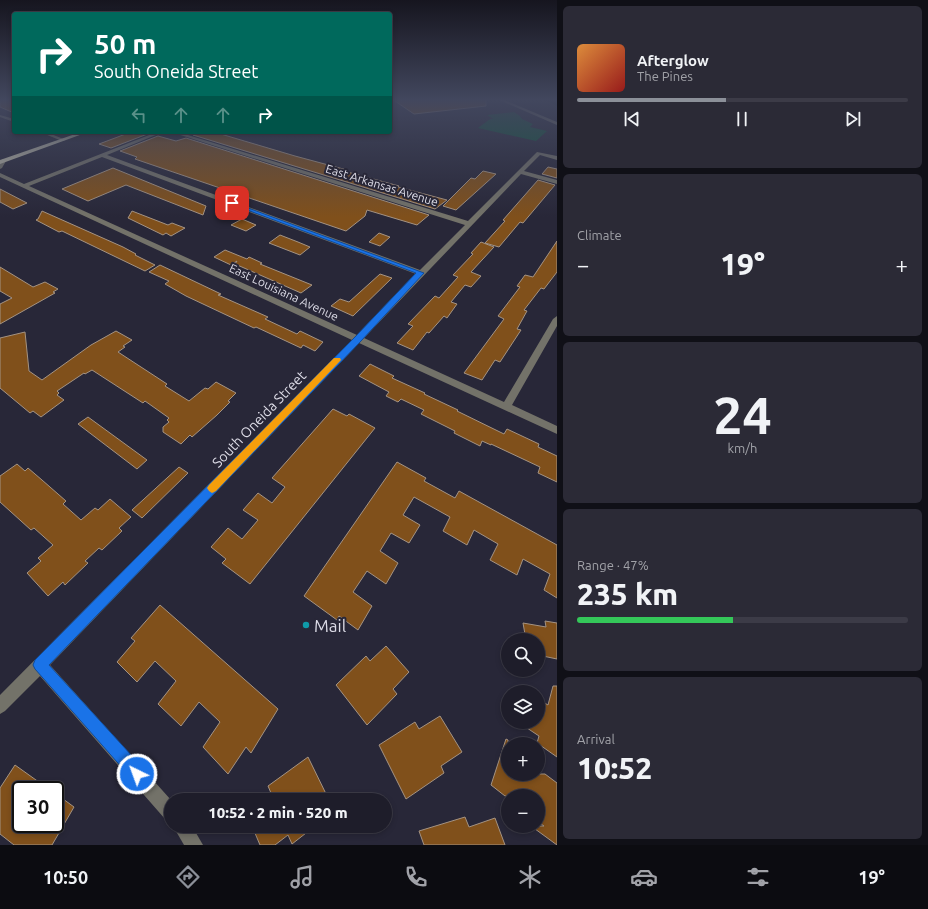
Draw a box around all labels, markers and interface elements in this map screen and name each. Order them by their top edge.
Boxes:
icon: right [28,28,80,80]
text: 50 m [94,28,156,59]
text: Afterglow [637,52,709,69]
text: South Oneida Street [94,61,258,81]
text: The Pines [637,69,693,83]
icon: left [128,104,150,126]
icon: ahead [170,104,192,126]
icon: ahead [212,104,234,126]
icon: right [254,104,276,126]
icon: previous [621,108,643,130]
icon: pause [731,108,753,130]
icon: next [842,108,864,130]
street label: East Arkansas Avenue [324,162,440,208]
pin [215,186,249,220]
icon: arrive [221,192,243,214]
text: Climate [577,228,622,242]
text: 19° [720,247,765,281]
text: − [577,252,589,277]
text: + [896,252,908,277]
street label: East Louisiana Avenue [227,261,341,323]
street label: South Oneida Street [209,367,310,471]
text: 24 [713,386,772,444]
text: km/h [727,441,758,455]
text: Range · 47% [577,558,649,572]
text: 235 km [577,577,678,611]
place label: Mail [314,616,346,635]
marker: Mail [301,620,311,630]
map controls [501,633,545,833]
button: search [501,633,545,677]
button: layers [501,685,545,729]
text: Arrival [577,732,615,746]
button: + [501,737,545,781]
text: 10:52 [577,751,652,785]
position arrow [116,753,158,795]
speed limit sign: 30 [12,781,64,833]
button: − [501,789,545,833]
text: 10:52 · 2 min · 520 m [208,804,348,821]
icon: directions [174,863,202,891]
icon: music [288,863,316,891]
icon: phone [402,863,430,891]
icon: climate [516,863,544,891]
icon: car [630,863,658,891]
icon: filters [744,863,772,891]
text: 10:50 [43,867,88,887]
text: 19° [858,867,885,887]

